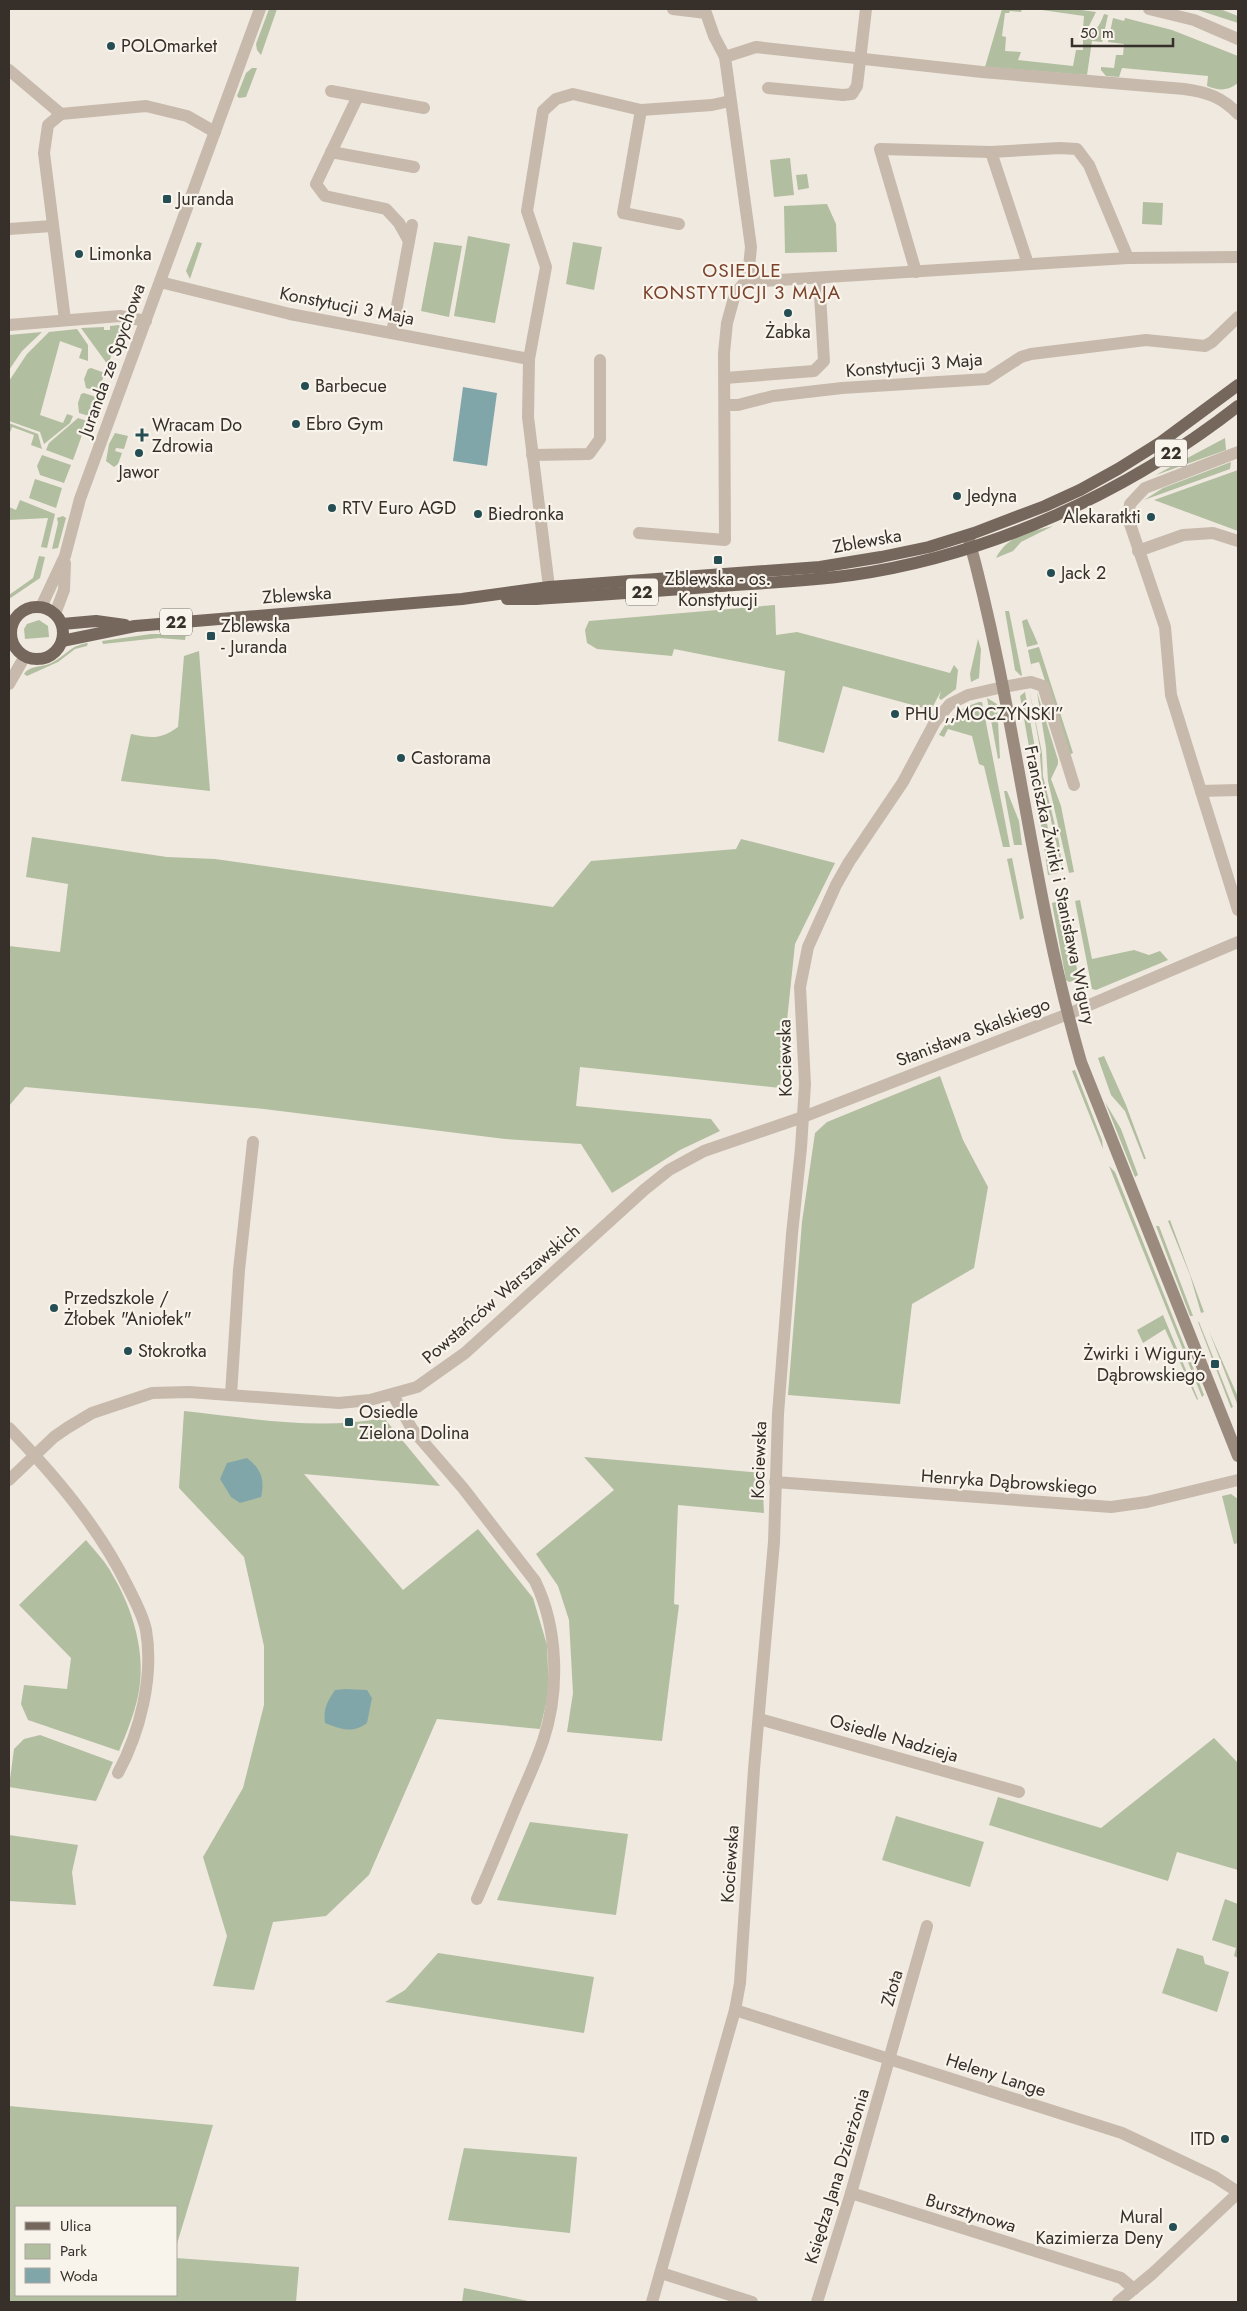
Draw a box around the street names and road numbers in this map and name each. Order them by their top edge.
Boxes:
street label: Juranda ze Spychowa [72,280,152,442]
street label: Konstytucji 3 Maja [277,280,417,332]
street label: Konstytucji 3 Maja [845,346,983,384]
road number: 22 [1155,439,1187,466]
street label: Zblewska [831,522,903,560]
road number: 22 [626,578,658,606]
street label: Zblewska [262,580,332,610]
road number: 22 [160,608,192,636]
street label: Franciszka Żwirki i Stanisława Wigury [1018,743,1102,1027]
street label: Stanisława Skalskiego [892,991,1054,1073]
street label: Kociewska [771,1019,799,1097]
street label: Powstańców Warszawskich [416,1218,586,1370]
street label: Kociewska [745,1421,773,1499]
street label: Henryka Dąbrowskiego [920,1463,1098,1501]
street label: Osiedle Nadzieja [827,1707,961,1769]
street label: Kociewska [714,1824,746,1904]
street label: Złota [874,1967,910,2009]
street label: Heleny Lange [943,2047,1049,2103]
street label: Księdza Jana Dzierżonia [798,2085,876,2267]
street label: Bursztynowa [923,2187,1019,2239]

